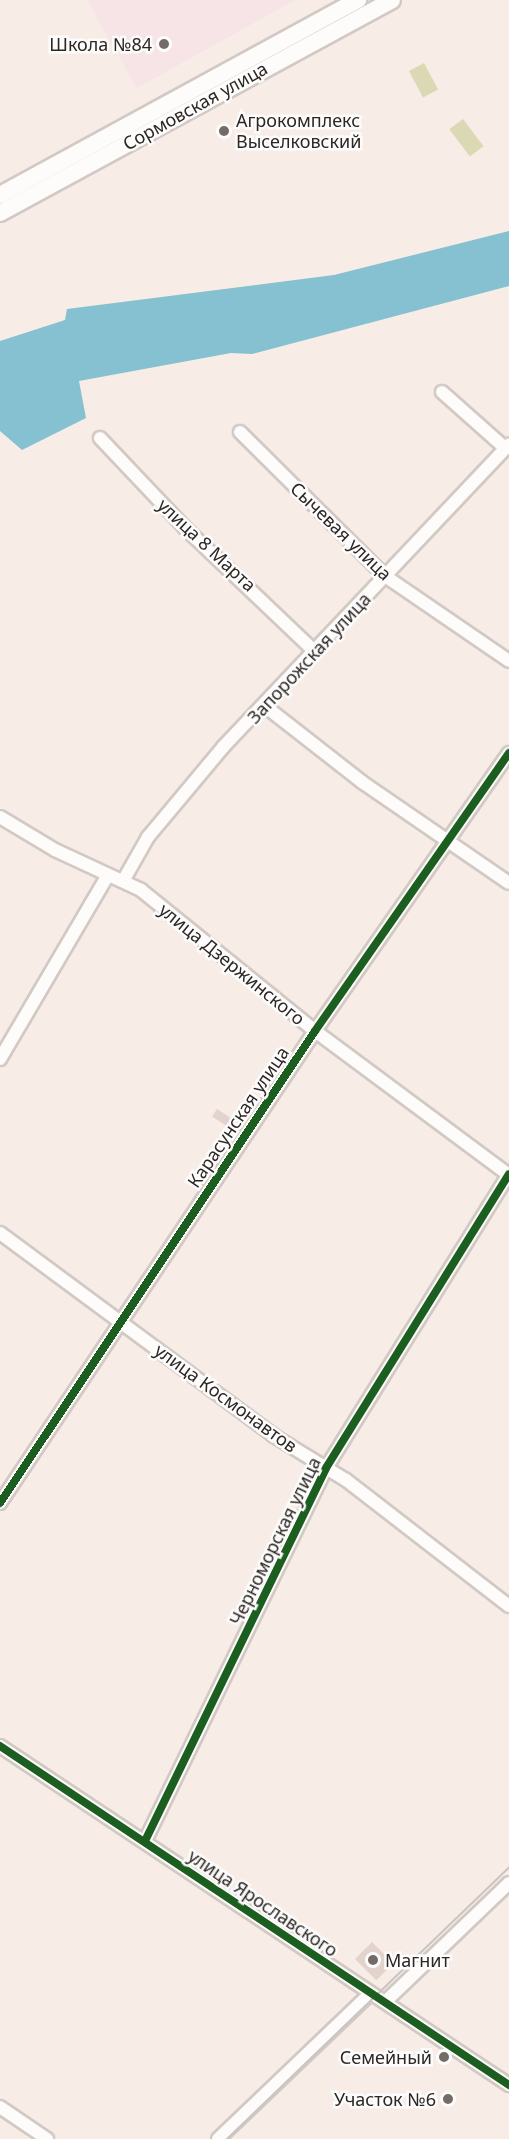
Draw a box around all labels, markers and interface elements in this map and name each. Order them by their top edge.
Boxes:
place label: Школа №84 [49,33,152,55]
marker: Школа №84 [157,37,171,51]
street label: Сормовская улица [119,57,271,155]
place label: Агрокомплекс Выселковский [236,110,361,152]
marker: Агрокомплекс Выселковский [217,124,231,138]
street label: Сычевая улица [286,477,396,585]
street label: улица 8 Марта [153,494,261,596]
street label: Запорожская улица [243,588,375,728]
street label: улица Дзержинского [155,899,309,1029]
street label: Карасунская улица [183,1042,293,1192]
street label: улица Космонавтов [151,1339,301,1457]
street label: Черноморская улица [225,1453,325,1629]
street label: улица Ярославского [184,1845,342,1961]
place label: Магнит [385,1949,450,1971]
marker: Магнит [366,1953,380,1967]
place label: Семейный [340,2046,432,2068]
marker: Семейный [437,2050,451,2064]
place label: Участок №6 [334,2088,436,2110]
marker: Участок №6 [441,2092,455,2106]

